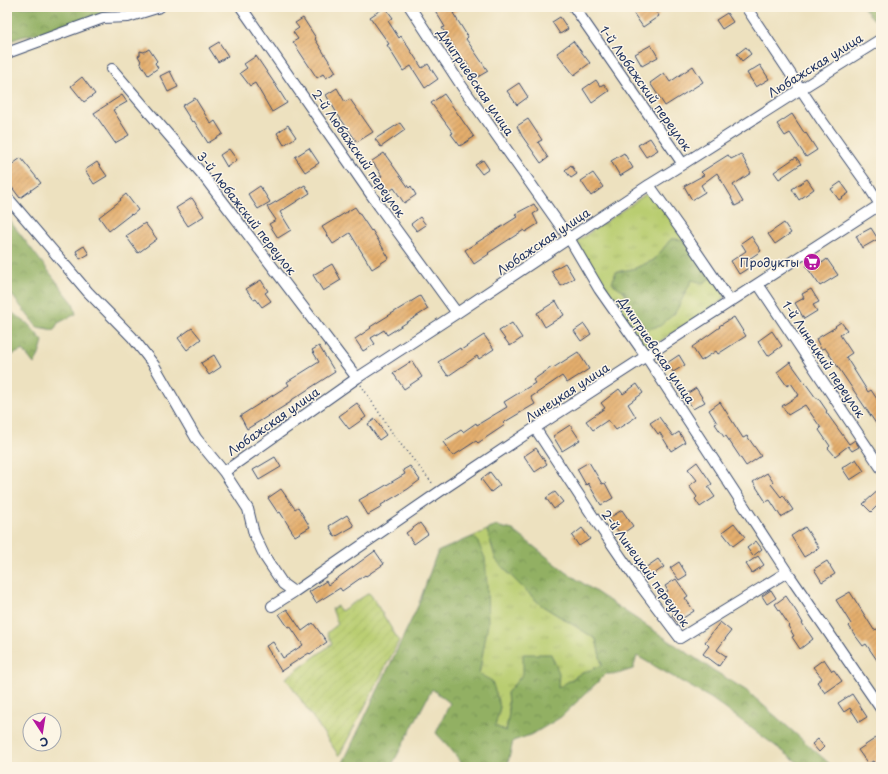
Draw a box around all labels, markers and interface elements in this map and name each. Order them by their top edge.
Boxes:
street label: 1-й Любажский переулок [596,22,697,155]
street label: Дмитриевская улица [433,24,519,139]
street label: Любажская улица [764,28,866,101]
street label: 2-й Любажский переулок [308,85,411,221]
street label: 3-й Любажский переулок [193,148,301,279]
street label: Любажская улица [493,203,594,279]
supermarket icon: Продукты [802,252,822,272]
place label: Продукты [740,253,799,271]
street label: Дмитриевская улица [614,292,700,407]
street label: 1-й Линецкий переулок [778,297,870,422]
street label: Линецкая улица [521,358,613,426]
street label: Любажская улица [223,382,323,460]
street label: 2-й Линецкий переулок [597,506,695,631]
north arrow [22,712,62,752]
text: С [38,733,50,751]

